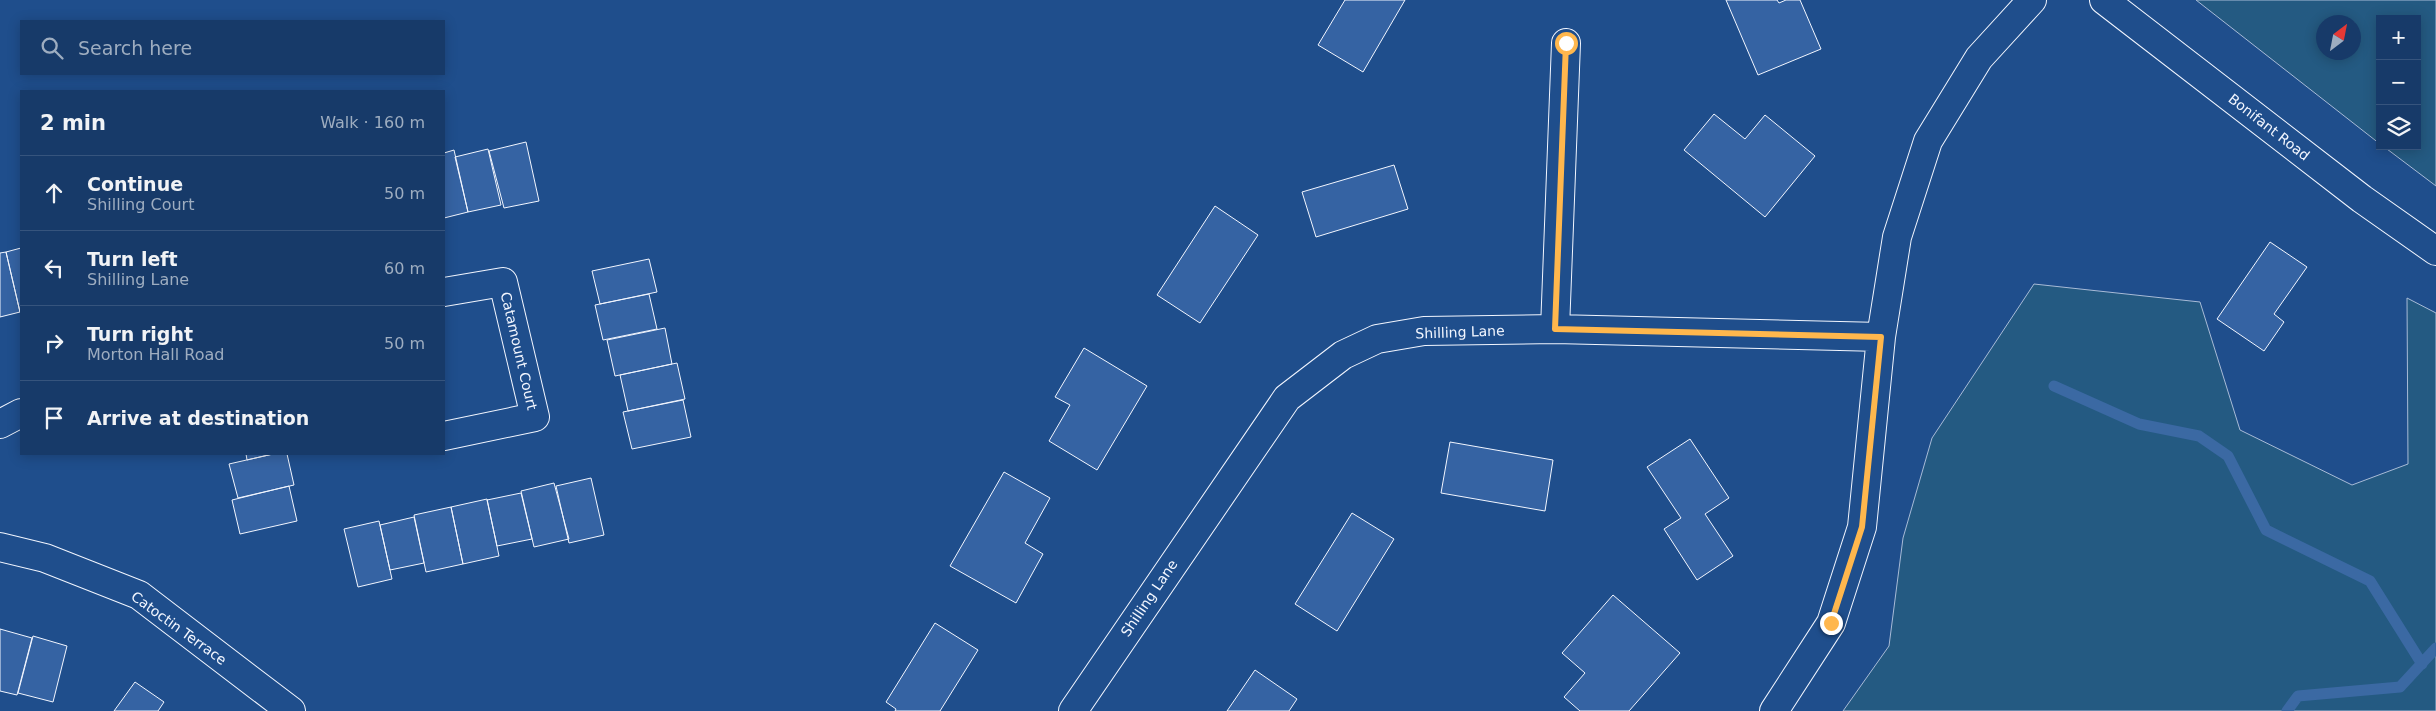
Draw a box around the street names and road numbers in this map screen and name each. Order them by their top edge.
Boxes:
street label: Bonifant Road [2225,90,2313,164]
street label: Catamount Court [498,290,540,412]
street label: Shilling Lane [1415,322,1505,342]
street label: Shilling Lane [1117,556,1181,640]
street label: Catoctin Terrace [128,588,230,668]

